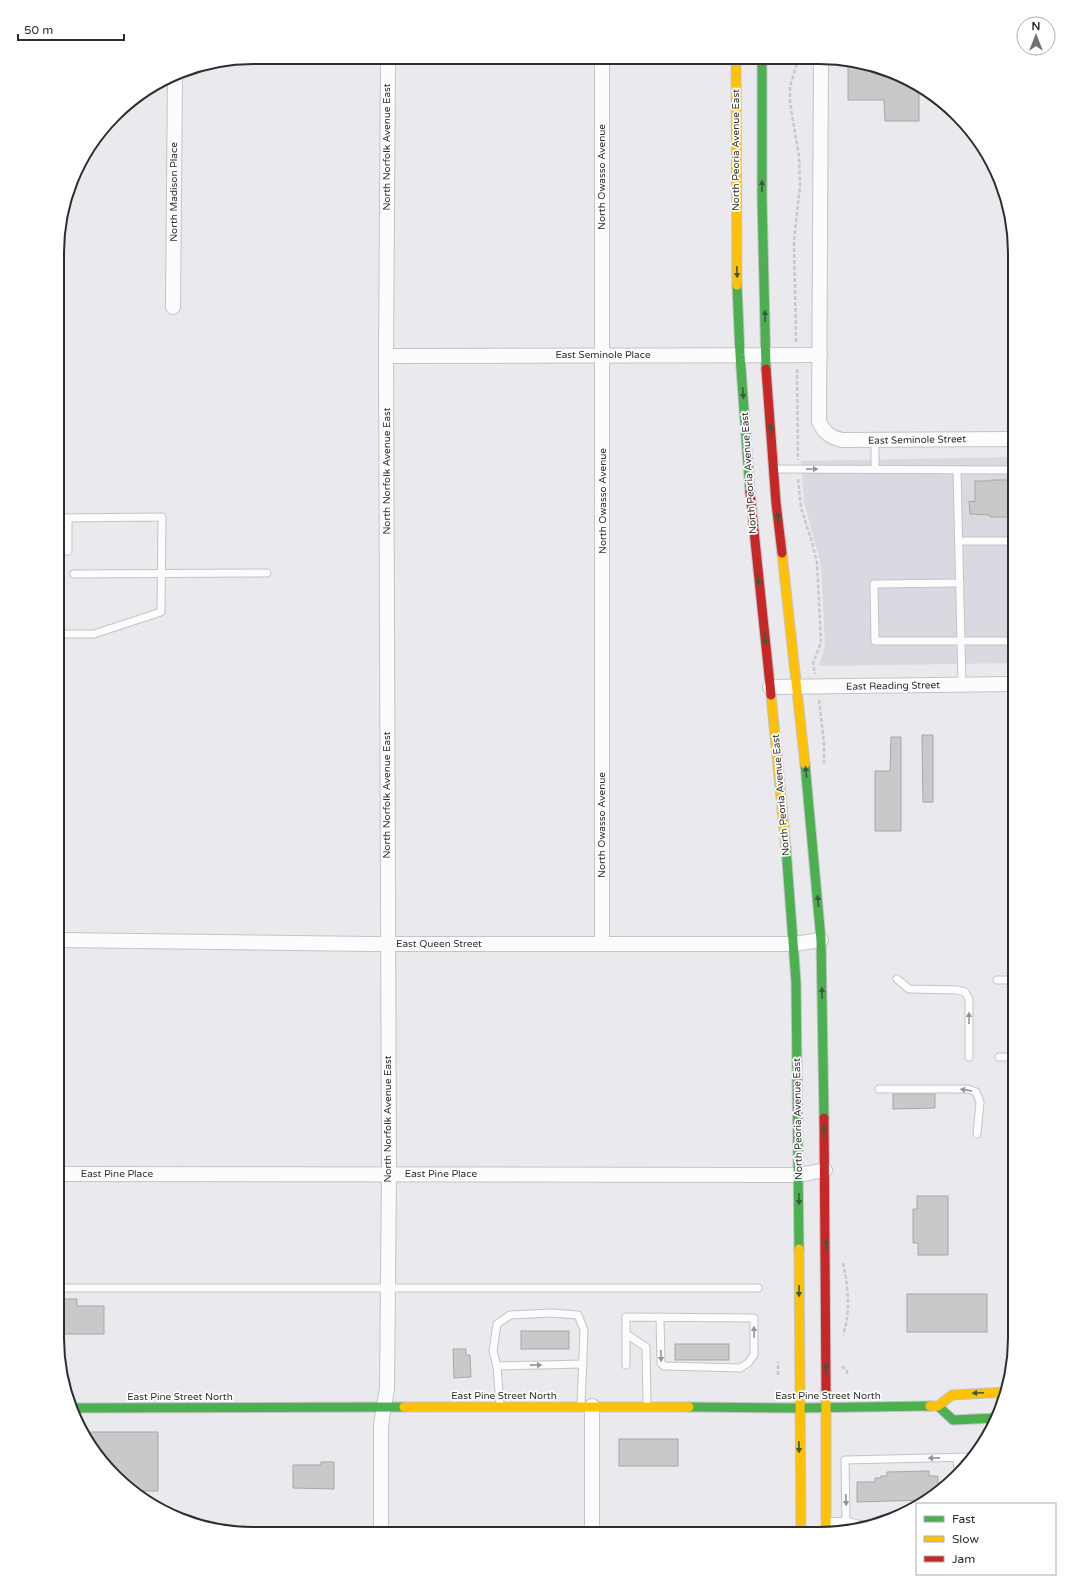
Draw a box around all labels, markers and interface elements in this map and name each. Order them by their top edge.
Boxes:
scale bar [18,16,124,42]
north arrow [1016,16,1056,56]
text: N [1032,20,1040,33]
text: 50 m [24,23,53,37]
street label: North Norfolk Avenue East [381,83,393,211]
street label: North Peoria Avenue East [730,89,742,211]
street label: North Owasso Avenue [596,124,608,230]
street label: North Madison Place [168,142,180,242]
one-way arrow [759,179,765,192]
one-way arrow [734,266,741,278]
one-way arrow [761,310,768,322]
street label: East Seminole Place [555,349,651,361]
one-way arrow [739,387,746,399]
street label: North Norfolk Avenue East [381,407,393,535]
street label: North Peoria Avenue East [739,412,759,534]
one-way arrow [767,424,774,436]
street label: East Seminole Street [868,433,966,447]
street label: North Owasso Avenue [597,448,609,554]
one-way arrow [806,466,819,472]
one-way arrow [774,512,781,524]
one-way arrow [755,573,762,585]
one-way arrow [762,632,768,644]
street label: East Reading Street [846,679,940,693]
street label: North Norfolk Avenue East [381,731,393,859]
street label: North Peoria Avenue East [770,733,792,856]
one-way arrow [803,765,809,778]
street label: North Owasso Avenue [596,772,608,878]
one-way arrow [814,895,821,907]
street label: East Queen Street [396,938,482,950]
one-way arrow [819,986,825,999]
one-way arrow [966,1011,972,1024]
street label: North Norfolk Avenue East [382,1055,394,1183]
street label: North Peoria Avenue East [791,1058,805,1180]
one-way arrow [960,1087,972,1093]
one-way arrow [821,1125,828,1137]
street label: East Pine Place [81,1168,153,1180]
street label: East Pine Place [405,1168,477,1180]
one-way arrow [796,1193,802,1206]
one-way arrow [823,1238,829,1251]
one-way arrow [796,1285,802,1298]
one-way arrow [751,1325,757,1338]
one-way arrow [658,1350,664,1363]
one-way arrow [530,1362,543,1368]
one-way arrow [823,1362,829,1375]
street label: East Pine Street North [451,1390,557,1402]
street label: East Pine Street North [775,1390,881,1402]
one-way arrow [972,1390,984,1397]
street label: East Pine Street North [127,1391,233,1403]
one-way arrow [796,1441,803,1453]
one-way arrow [928,1454,940,1461]
one-way arrow [842,1494,849,1506]
legend [916,1503,1056,1575]
text: Fast [952,1512,976,1526]
text: Slow [952,1532,979,1546]
text: Jam [952,1552,975,1566]

